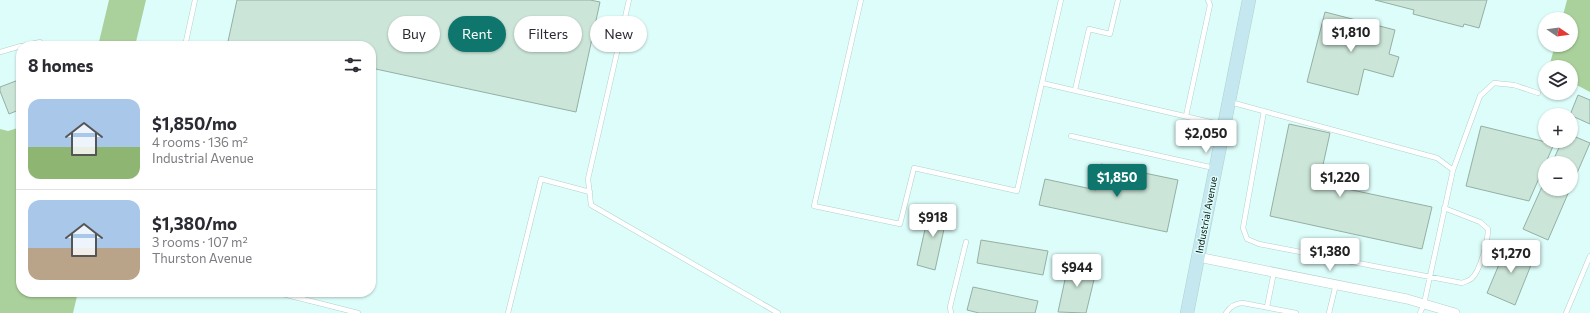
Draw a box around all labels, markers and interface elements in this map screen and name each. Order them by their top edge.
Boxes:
north arrow [1538,12,1578,52]
map controls [1538,12,1578,196]
chip: Buy [388,16,440,52]
chip: Rent [448,16,506,52]
chip: Filters [514,16,582,52]
chip: New [590,16,647,52]
pin: $1,810 [1318,19,1384,53]
text: $1,810 [1332,24,1370,40]
icon: filters [342,54,364,76]
text: 8 homes [28,55,93,76]
button: layers [1538,60,1578,100]
button: + [1538,108,1578,148]
text: $1,850/mo [152,113,237,134]
icon: home [60,115,108,163]
pin: $2,050 [1173,120,1239,154]
text: $2,050 [1185,125,1227,141]
text: 4 rooms · 136 m² [152,134,248,150]
text: Industrial Avenue [152,150,254,166]
button: − [1538,156,1578,196]
pin: $1,850 [1084,164,1150,198]
pin: $1,220 [1307,164,1373,198]
text: $1,850 [1097,169,1137,185]
text: $1,220 [1320,169,1360,185]
street label: Industrial Avenue [1193,176,1219,254]
pin: $918 [909,204,957,238]
text: $918 [918,209,948,225]
text: $1,380/mo [152,213,237,234]
icon: home [60,216,108,264]
text: 3 rooms · 107 m² [152,234,248,250]
pin: $1,380 [1297,238,1363,272]
pin: $1,270 [1478,240,1544,274]
text: $1,380 [1310,243,1350,259]
text: $1,270 [1491,245,1531,261]
text: Thurston Avenue [152,250,252,266]
pin: $944 [1053,254,1101,288]
text: $944 [1061,259,1093,275]

